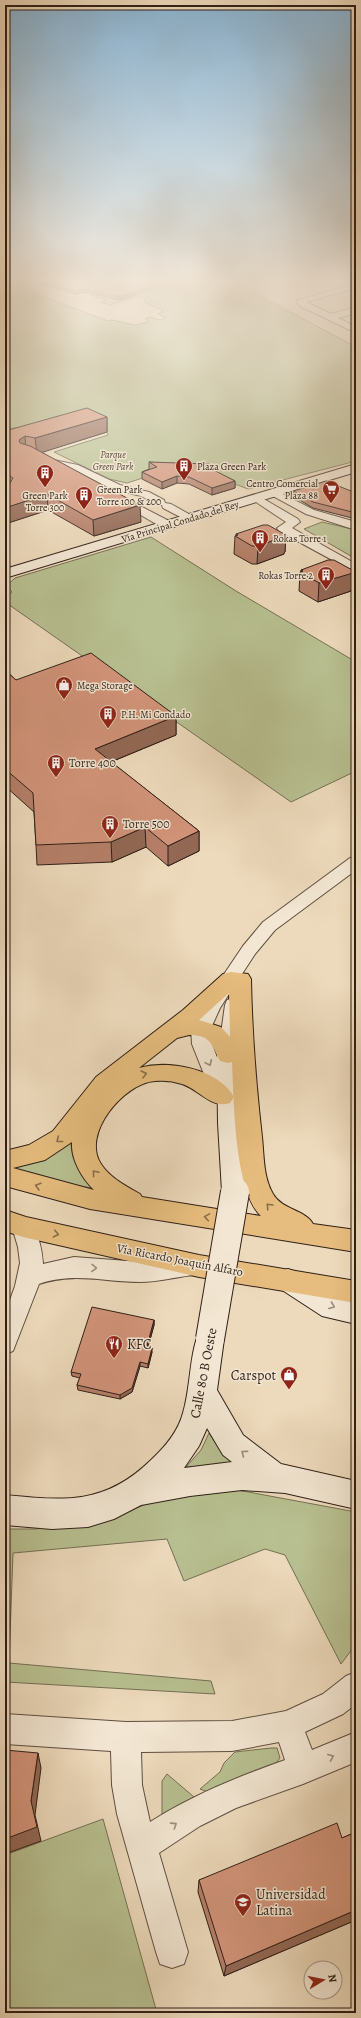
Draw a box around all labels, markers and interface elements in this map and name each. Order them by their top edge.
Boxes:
park label: Parque Green Park [93,448,134,473]
building icon: Plaza Green Park [174,456,194,481]
place label: Plaza Green Park [197,460,266,473]
building icon: Green Park Torre 300 [35,463,55,488]
place label: Centro Comercial Plaza 88 [246,477,319,502]
supermarket icon: Centro Comercial Plaza 88 [321,479,341,504]
place label: Green Park Torre 100 & 200 [97,483,161,508]
building icon: Green Park Torre 100 & 200 [74,485,94,510]
place label: Green Park Torre 300 [22,489,68,514]
street label: Vía Principal Condado del Rey [119,497,241,547]
building icon: Rokas Torre 1 [250,528,270,553]
place label: Rokas Torre 1 [273,532,327,545]
building icon: Rokas Torre 2 [316,565,336,590]
place label: Rokas Torre 2 [258,569,313,582]
shop icon: Mega Storage [54,675,74,700]
place label: Mega Storage [77,679,133,692]
building icon: P.H. Mi Condado [98,704,118,729]
place label: P.H. Mi Condado [121,708,190,721]
building icon: Torre 400 [46,753,66,778]
place label: Torre 400 [69,755,116,771]
building icon: Torre 500 [100,814,120,839]
place label: Torre 500 [123,816,170,832]
one-way arrow [204,1060,212,1067]
one-way arrow [141,1071,147,1079]
one-way arrow [56,1135,63,1142]
one-way arrow [92,1171,99,1178]
one-way arrow [35,1182,42,1191]
one-way arrow [266,1203,273,1211]
one-way arrow [204,1213,210,1221]
one-way arrow [53,1229,59,1237]
street label: Vía Ricardo Joaquín Alfaro [115,1240,244,1280]
one-way arrow [91,1264,97,1272]
one-way arrow [329,1302,336,1310]
street label: Calle 80 B Oeste [185,1326,222,1420]
restaurant icon: KFC [104,1334,124,1359]
place label: KFC [127,1335,152,1354]
shop icon: Carspot [279,1365,299,1390]
place label: Carspot [231,1366,276,1385]
one-way arrow [241,1451,248,1458]
one-way arrow [328,1754,335,1762]
one-way arrow [169,1823,176,1830]
place label: Universidad Latina [256,1885,326,1920]
school or university icon: Universidad Latina [233,1892,253,1917]
north arrow [303,1960,343,2000]
text: N [324,1973,340,1984]

